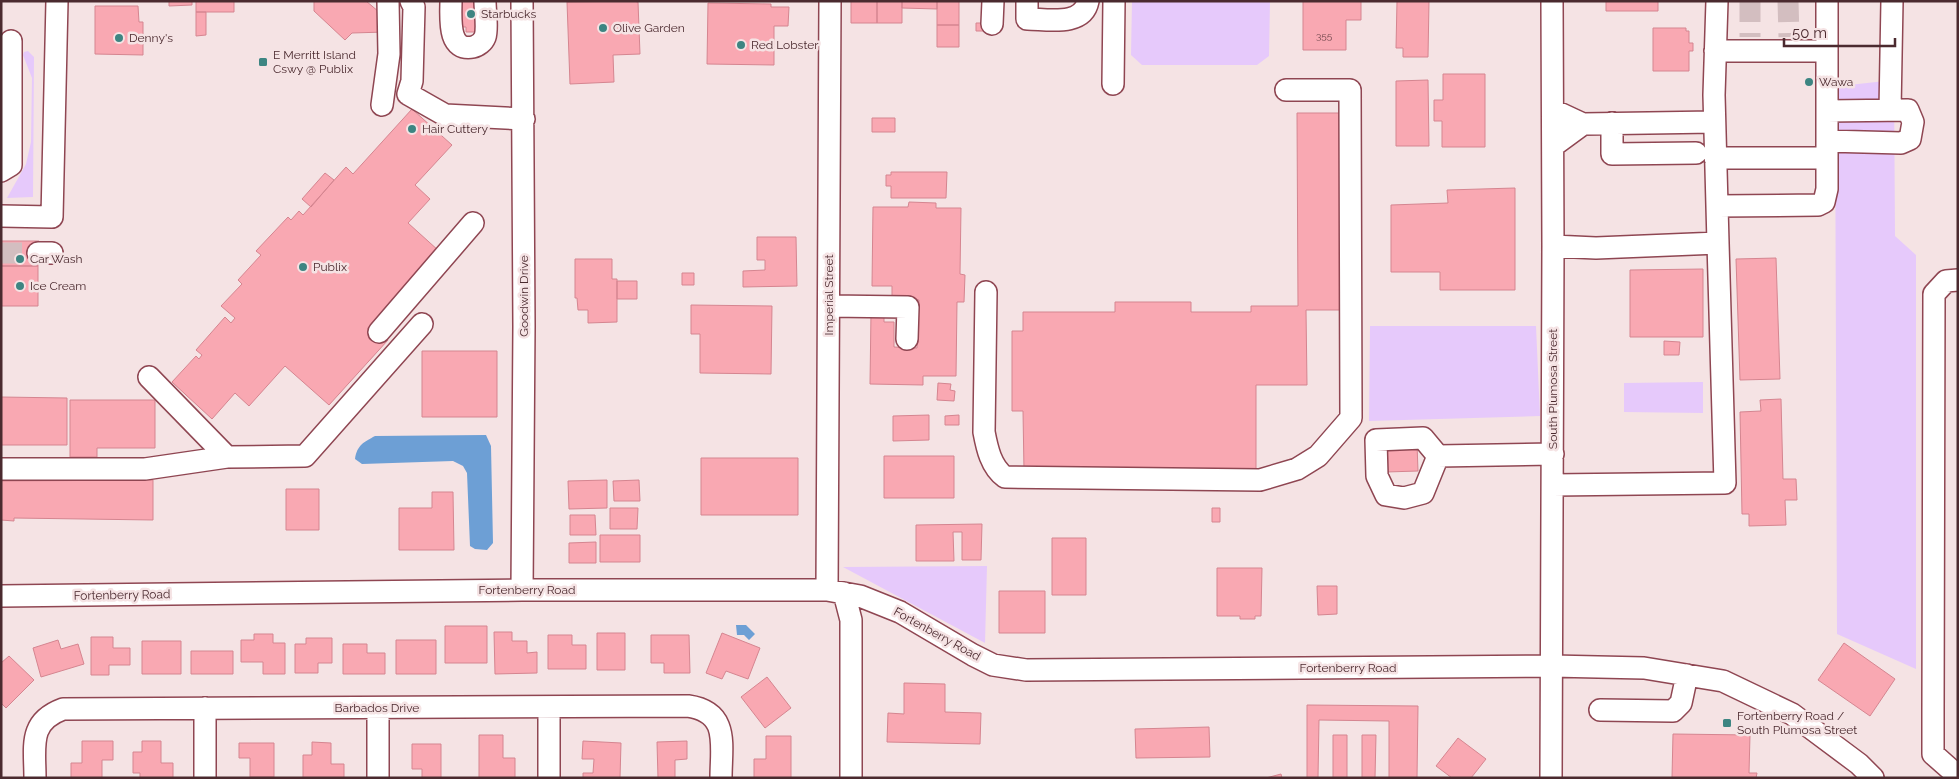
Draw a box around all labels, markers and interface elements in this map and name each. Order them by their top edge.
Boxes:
place label: Starbucks [481,7,536,21]
marker: Starbucks [465,8,477,20]
scale bar [1784,15,1895,47]
place label: Olive Garden [613,21,685,35]
marker: Olive Garden [597,22,609,34]
text: 50 m [1792,24,1827,42]
house number: 355 [1316,30,1333,41]
place label: Denny's [129,31,173,45]
marker: Denny's [113,32,125,44]
place label: Red Lobster [751,38,819,52]
marker: Red Lobster [735,39,747,51]
place label: E Merritt Island Cswy @ Publix [273,48,356,76]
marker: E Merritt Island Cswy @ Publix [257,56,269,68]
place label: Wawa [1819,75,1853,89]
marker: Wawa [1803,76,1815,88]
place label: Hair Cuttery [422,122,488,136]
marker: Hair Cuttery [406,123,418,135]
place label: Car Wash [30,252,83,266]
marker: Car Wash [14,253,26,265]
street label: Imperial Street [822,254,836,336]
street label: Goodwin Drive [517,255,531,337]
place label: Publix [313,260,347,274]
marker: Publix [297,261,309,273]
place label: Ice Cream [30,279,86,293]
marker: Ice Cream [14,280,26,292]
street label: South Plumosa Street [1546,329,1560,449]
street label: Fortenberry Road [479,583,575,597]
street label: Fortenberry Road [73,587,171,603]
street label: Fortenberry Road [891,604,983,664]
street label: Fortenberry Road [1300,661,1396,675]
street label: Barbados Drive [335,701,419,715]
place label: Fortenberry Road / South Plumosa Street [1737,709,1857,737]
marker: Fortenberry Road / South Plumosa Street [1721,717,1733,729]

